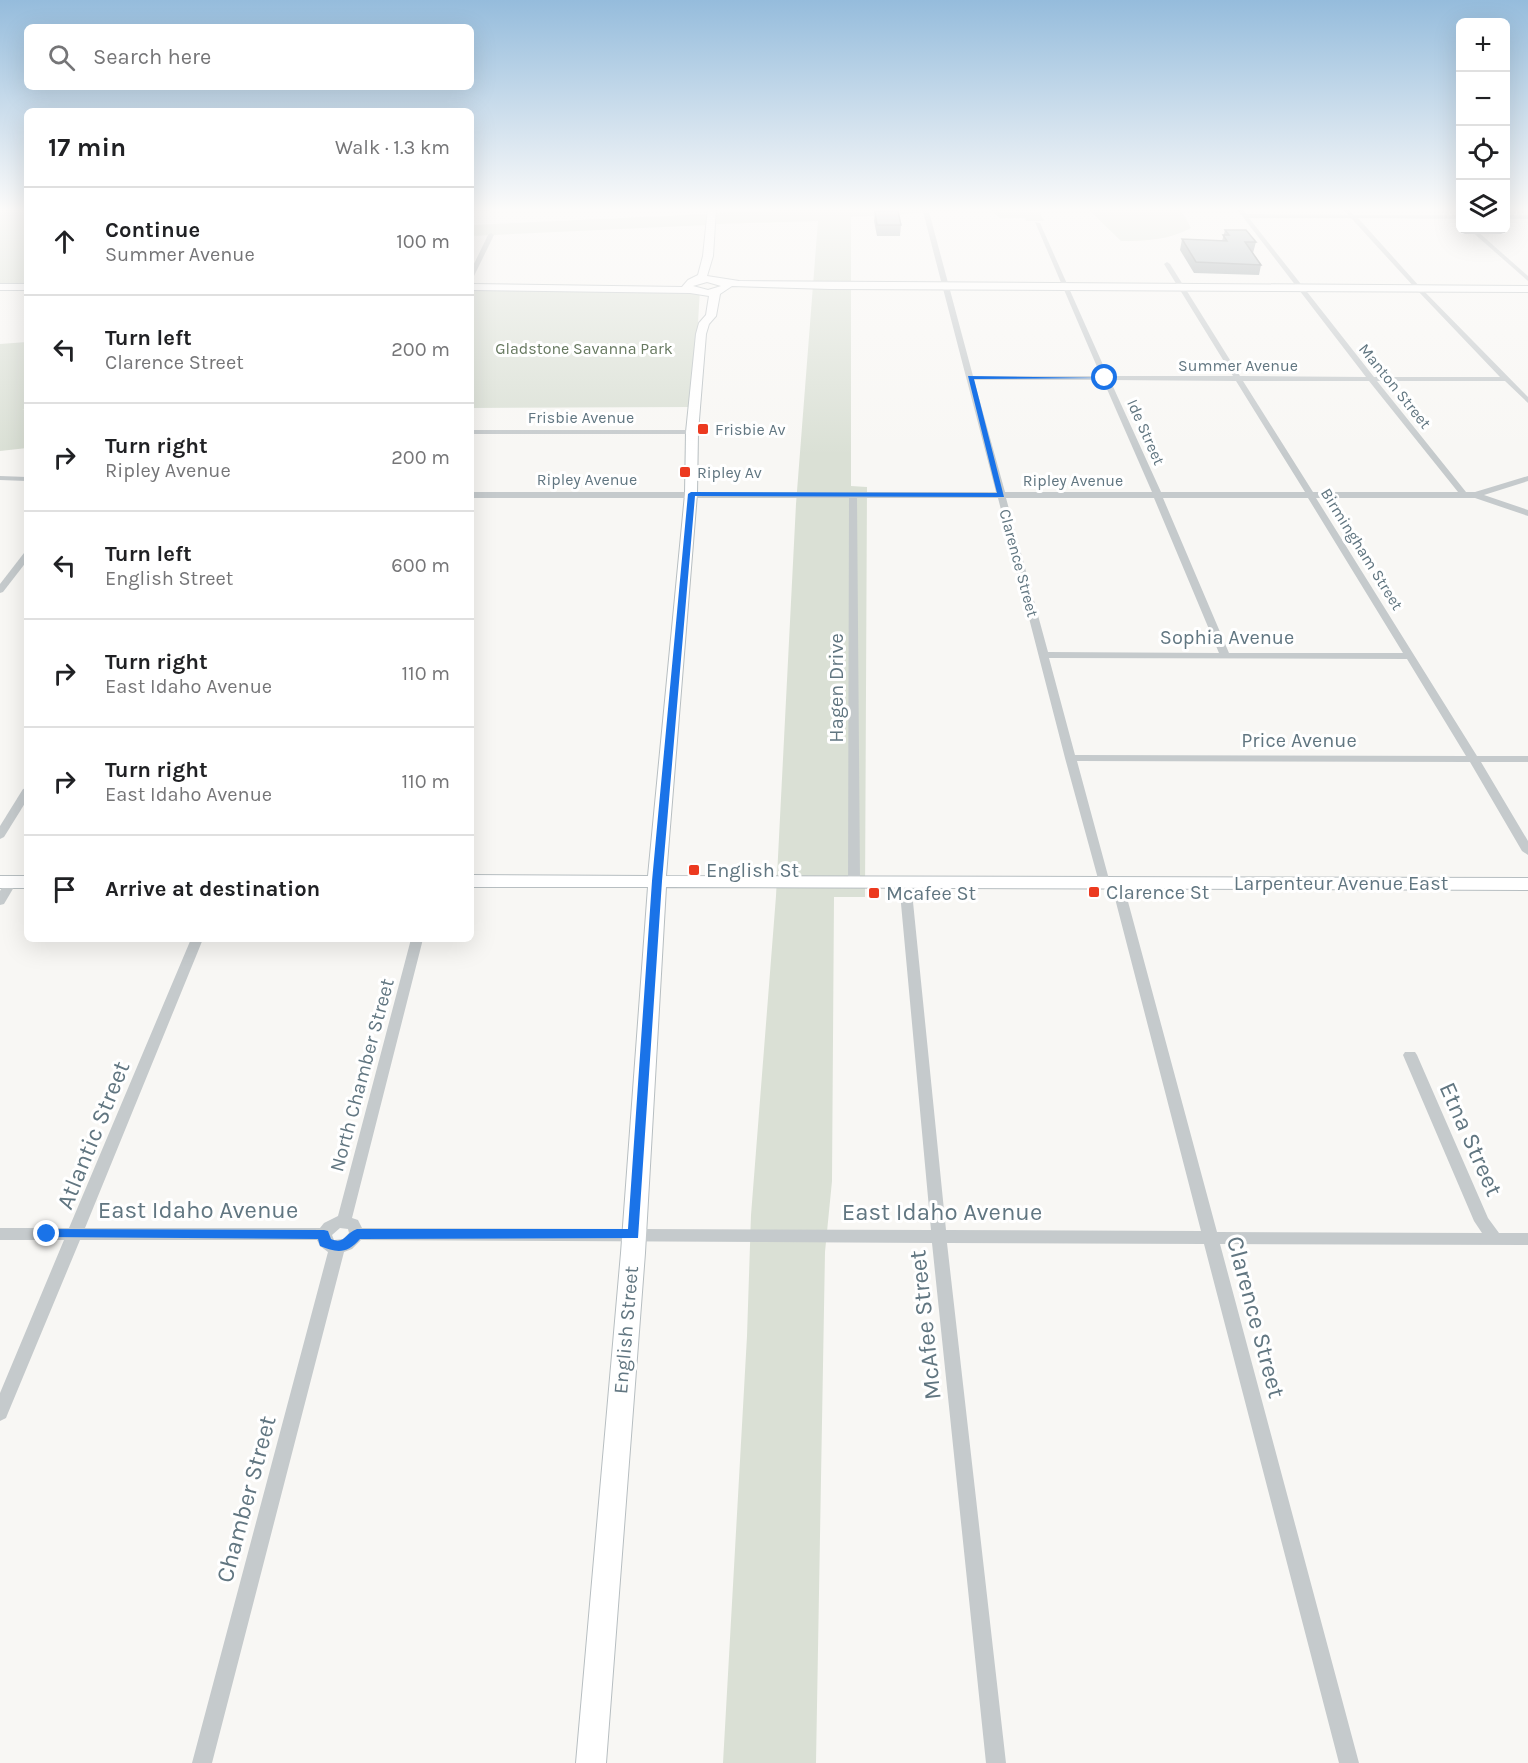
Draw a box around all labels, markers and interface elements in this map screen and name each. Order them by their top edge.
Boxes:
map controls [1456,18,1510,234]
button: + [1456,18,1510,72]
search box [24,24,474,90]
icon: search [45,41,78,74]
text: Search here [93,44,211,70]
button: − [1456,72,1510,126]
button: locate [1456,126,1510,180]
text: 17 min [48,132,126,163]
text: Walk · 1.3 km [335,136,450,159]
button: layers [1456,180,1510,234]
text: Continue [105,217,200,243]
icon: ahead [48,225,81,258]
text: 100 m [396,230,450,253]
text: Summer Avenue [105,243,255,266]
text: Turn left [105,325,192,351]
icon: left [48,333,81,366]
text: 200 m [391,338,450,361]
park label: Gladstone Savanna Park [495,339,673,358]
street label: Manton Street [1355,340,1435,432]
text: Clarence Street [105,351,244,374]
street label: Summer Avenue [1178,356,1298,375]
route start [1091,364,1117,390]
street label: Ide Street [1123,396,1169,468]
street label: Frisbie Avenue [528,408,634,427]
place label: Frisbie Av [715,420,786,439]
marker: Frisbie Av [696,422,710,436]
text: Turn right [105,433,208,459]
icon: right [48,441,81,474]
text: 200 m [391,446,450,469]
text: Ripley Avenue [105,459,231,482]
place label: Ripley Av [697,463,762,482]
marker: Ripley Av [678,465,692,479]
street label: Ripley Avenue [537,470,637,489]
street label: Ripley Avenue [1023,471,1123,490]
street label: Birmingham Street [1317,485,1407,613]
street label: Clarence Street [995,507,1043,619]
text: Turn left [105,541,192,567]
icon: left [48,549,81,582]
text: 600 m [391,554,450,577]
text: English Street [105,567,233,590]
street label: Sophia Avenue [1160,626,1294,649]
street label: Hagen Drive [825,633,848,743]
text: Turn right [105,649,208,675]
icon: right [48,657,81,690]
text: 110 m [401,662,450,685]
text: East Idaho Avenue [105,675,272,698]
street label: Price Avenue [1241,729,1357,752]
text: Turn right [105,757,208,783]
icon: right [48,765,81,798]
text: 110 m [401,770,450,793]
text: East Idaho Avenue [105,783,272,806]
place label: English St [706,859,800,882]
marker: English St [687,863,701,877]
street label: Larpenteur Avenue East [1234,872,1449,895]
icon: arrive [48,873,81,906]
text: Arrive at destination [105,876,320,902]
place label: Clarence St [1106,881,1210,904]
place label: Mcafee St [886,882,976,905]
marker: Clarence St [1087,885,1101,899]
marker: Mcafee St [867,886,881,900]
street label: North Chamber Street [325,975,399,1174]
street label: Atlantic Street [51,1057,135,1213]
street label: Etna Street [1433,1078,1509,1200]
street label: East Idaho Avenue [98,1196,298,1224]
street label: East Idaho Avenue [842,1198,1042,1226]
route end [33,1220,59,1246]
street label: Clarence Street [1221,1233,1291,1401]
street label: McAfee Street [903,1249,947,1401]
street label: English Street [609,1265,643,1395]
street label: Chamber Street [210,1412,282,1586]

